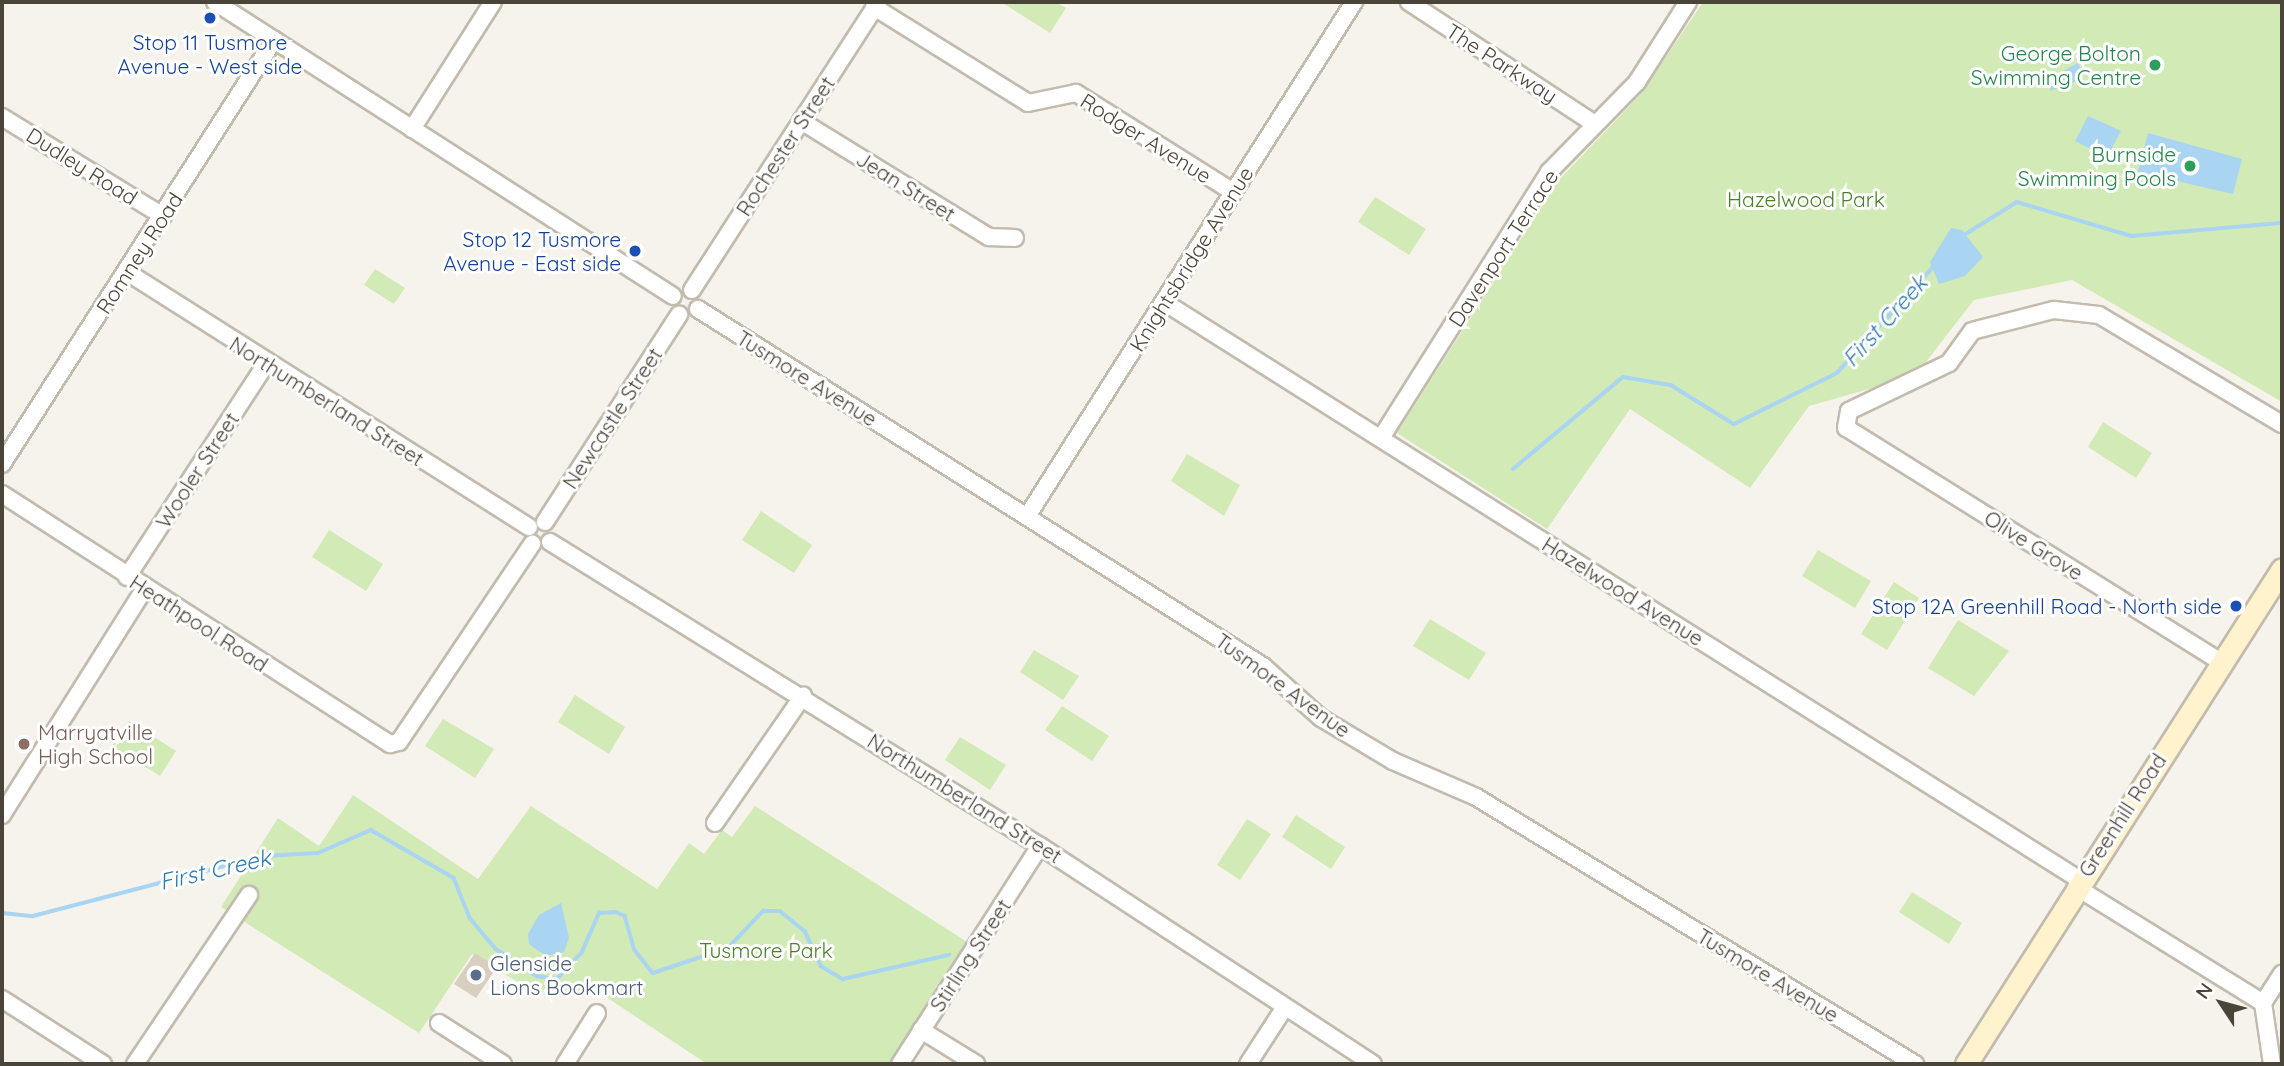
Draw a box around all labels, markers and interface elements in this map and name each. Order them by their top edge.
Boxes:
marker: Stop 11 Tusmore Avenue - West side [202,10,218,26]
street label: The Parkway [1442,18,1562,108]
place label: Stop 11 Tusmore Avenue - West side [118,29,302,79]
place label: George Bolton Swimming Centre [1971,40,2141,90]
marker: George Bolton Swimming Centre [2147,57,2163,73]
street label: Rochester Street [731,72,839,220]
street label: Rodger Avenue [1076,88,1216,188]
street label: Dudley Road [22,122,142,210]
place label: Burnside Swimming Pools [2018,141,2176,191]
street label: Jean Street [852,146,960,226]
marker: Burnside Swimming Pools [2182,158,2198,174]
street label: Knightsbridge Avenue [1124,162,1258,356]
street label: Davenport Terrace [1443,165,1563,331]
park label: Hazelwood Park [1727,186,1885,212]
street label: Romney Road [90,188,188,318]
place label: Stop 12 Tusmore Avenue - East side [443,226,621,276]
marker: Stop 12 Tusmore Avenue - East side [627,243,643,259]
water label: First Creek [1837,270,1933,372]
street label: Tusmore Avenue [732,325,882,431]
street label: Northumberland Street [225,331,429,471]
street label: Newcastle Street [557,343,667,493]
street label: Wooler Street [150,407,244,533]
street label: Olive Grove [1980,505,2088,585]
street label: Hazelwood Avenue [1538,531,1708,651]
street label: Heathpool Road [125,569,273,677]
place label: Stop 12A Greenhill Road - North side [1872,593,2222,619]
marker: Stop 12A Greenhill Road - North side [2228,598,2244,614]
street label: Tusmore Avenue [1211,628,1355,742]
place label: Marryatville High School [38,719,153,769]
street label: Northumberland Street [863,728,1067,868]
marker: Marryatville High School [16,736,32,752]
street label: Greenhill Road [2073,749,2171,881]
water label: First Creek [157,844,273,896]
street label: Stirling Street [924,894,1016,1016]
street label: Tusmore Avenue [1693,923,1843,1027]
park label: Tusmore Park [699,937,833,963]
place label: Glenside Lions Bookmart [490,950,643,1000]
marker: Glenside Lions Bookmart [468,967,484,983]
north arrow [2186,968,2256,1038]
text: N [2190,978,2218,1003]

